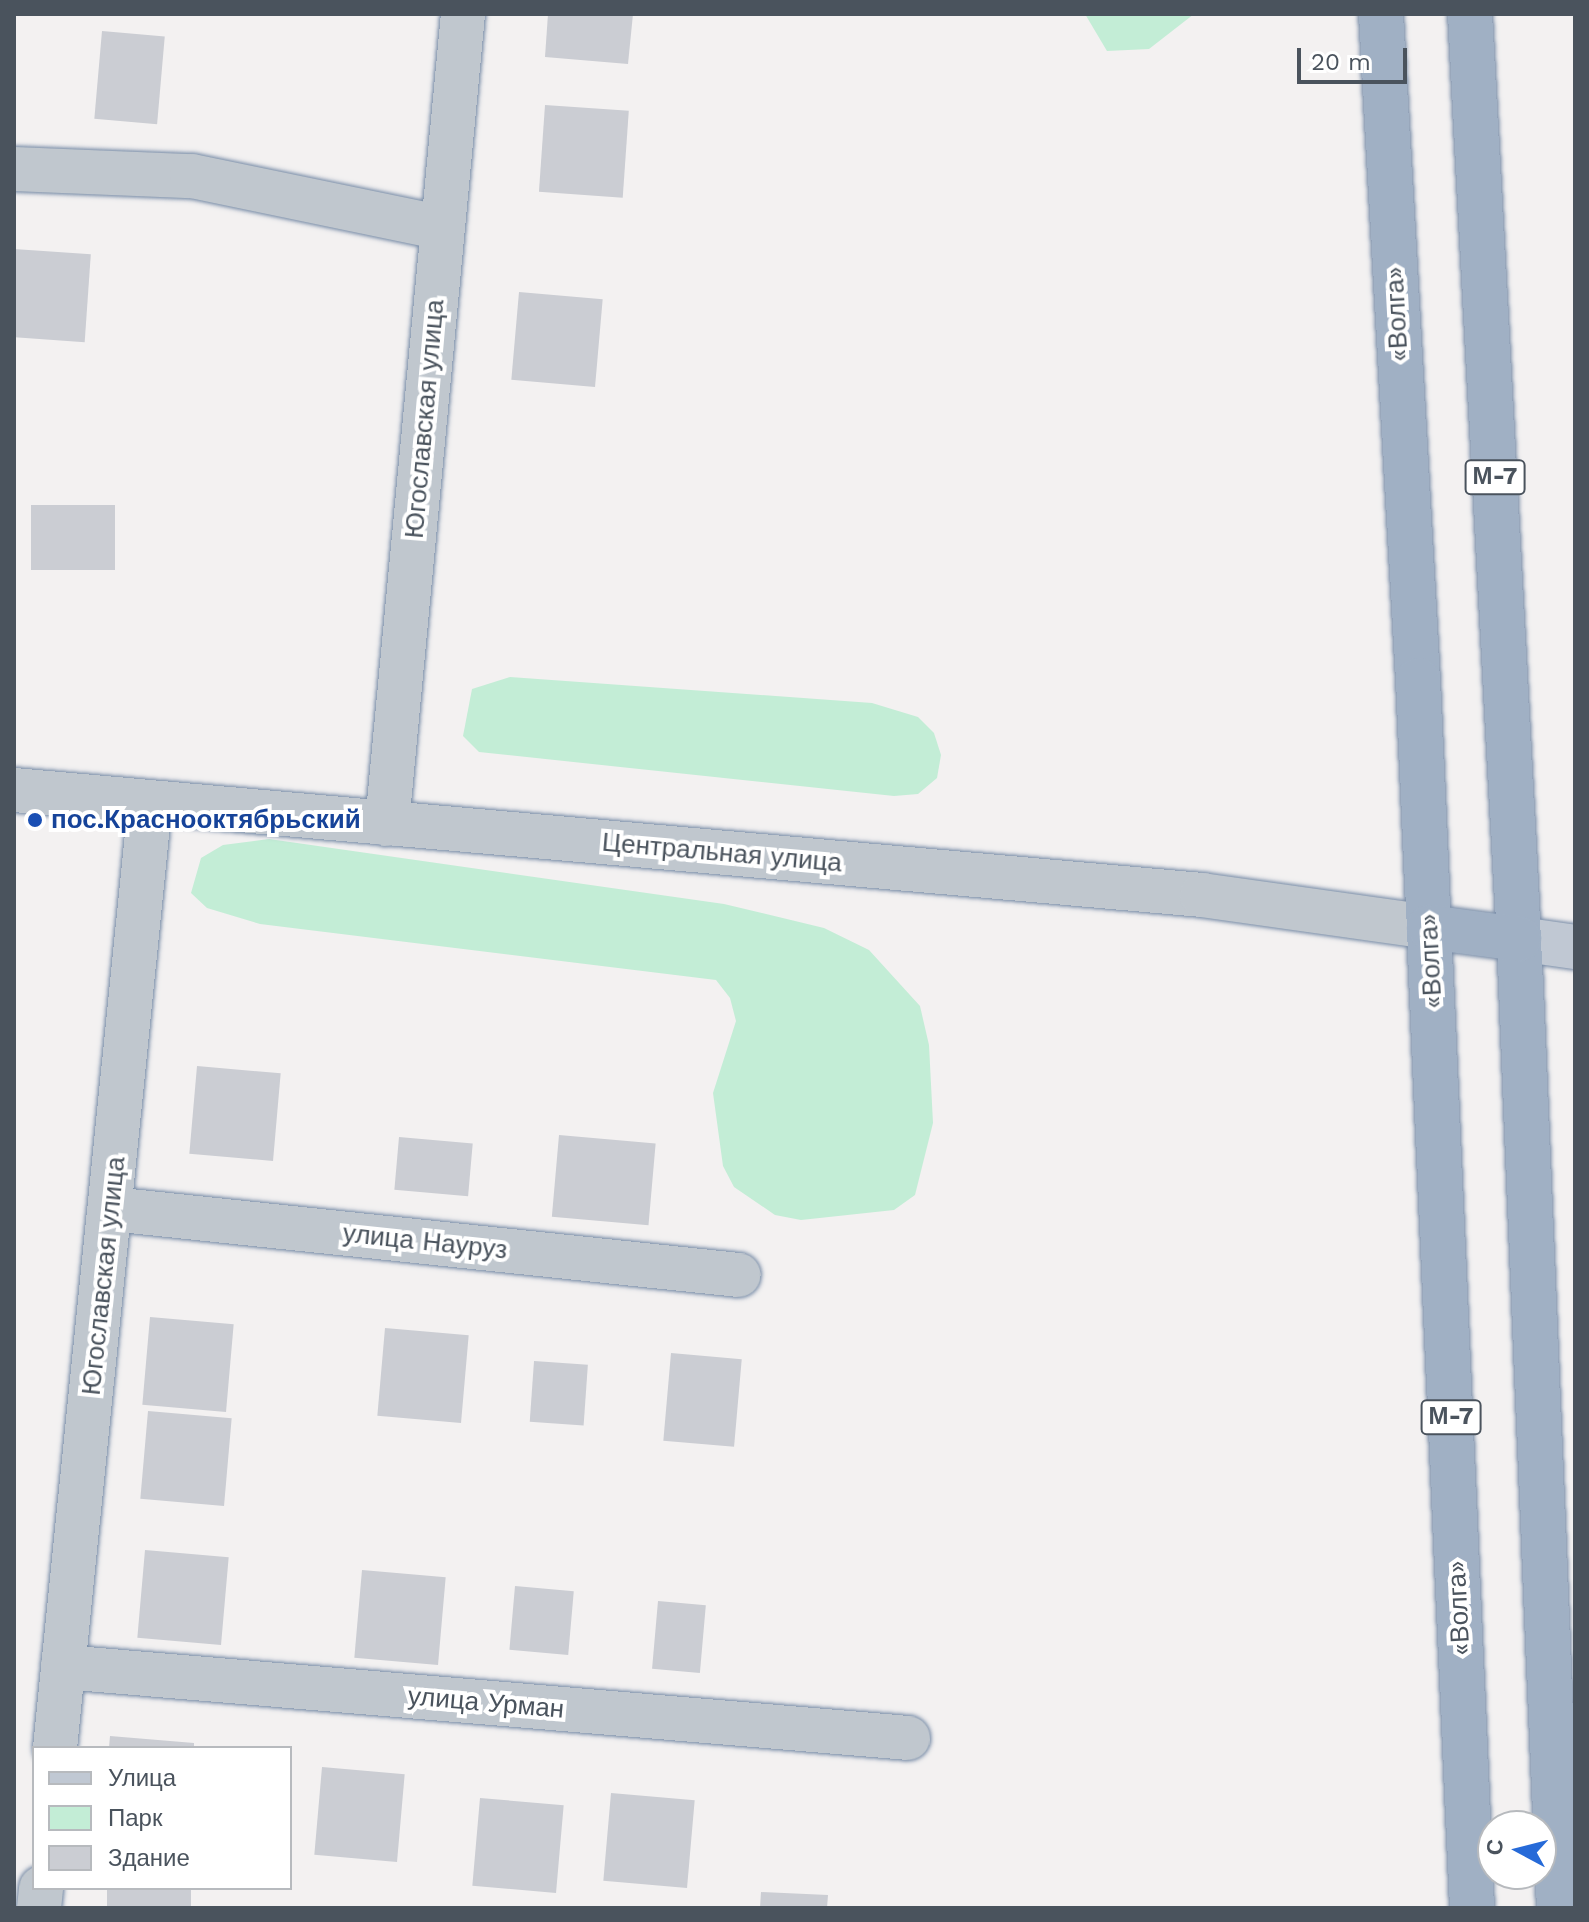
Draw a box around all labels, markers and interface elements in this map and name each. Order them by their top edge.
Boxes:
scale bar [1301,32,1411,82]
text: 20 m [1311,48,1371,76]
street label: «Волга» [1379,266,1415,362]
street label: Югославская улица [399,298,451,540]
road number: М-7 [1463,457,1527,497]
place label: пос.Краснооктябрьский [51,804,361,836]
marker: пос.Краснооктябрьский [26,811,44,829]
street label: Центральная улица [601,827,843,879]
street label: «Волга» [1413,913,1449,1009]
street label: Югославская улица [76,1155,132,1397]
street label: улица Науруз [341,1218,509,1266]
road number: М-7 [1419,1397,1483,1437]
street label: «Волга» [1441,1560,1477,1656]
street label: улица Урман [407,1681,565,1725]
legend [32,1746,292,1890]
text: Улица [108,1764,176,1792]
text: Парк [108,1804,162,1832]
north arrow [1477,1810,1557,1890]
text: С [1481,1838,1508,1857]
text: Здание [108,1844,190,1872]

